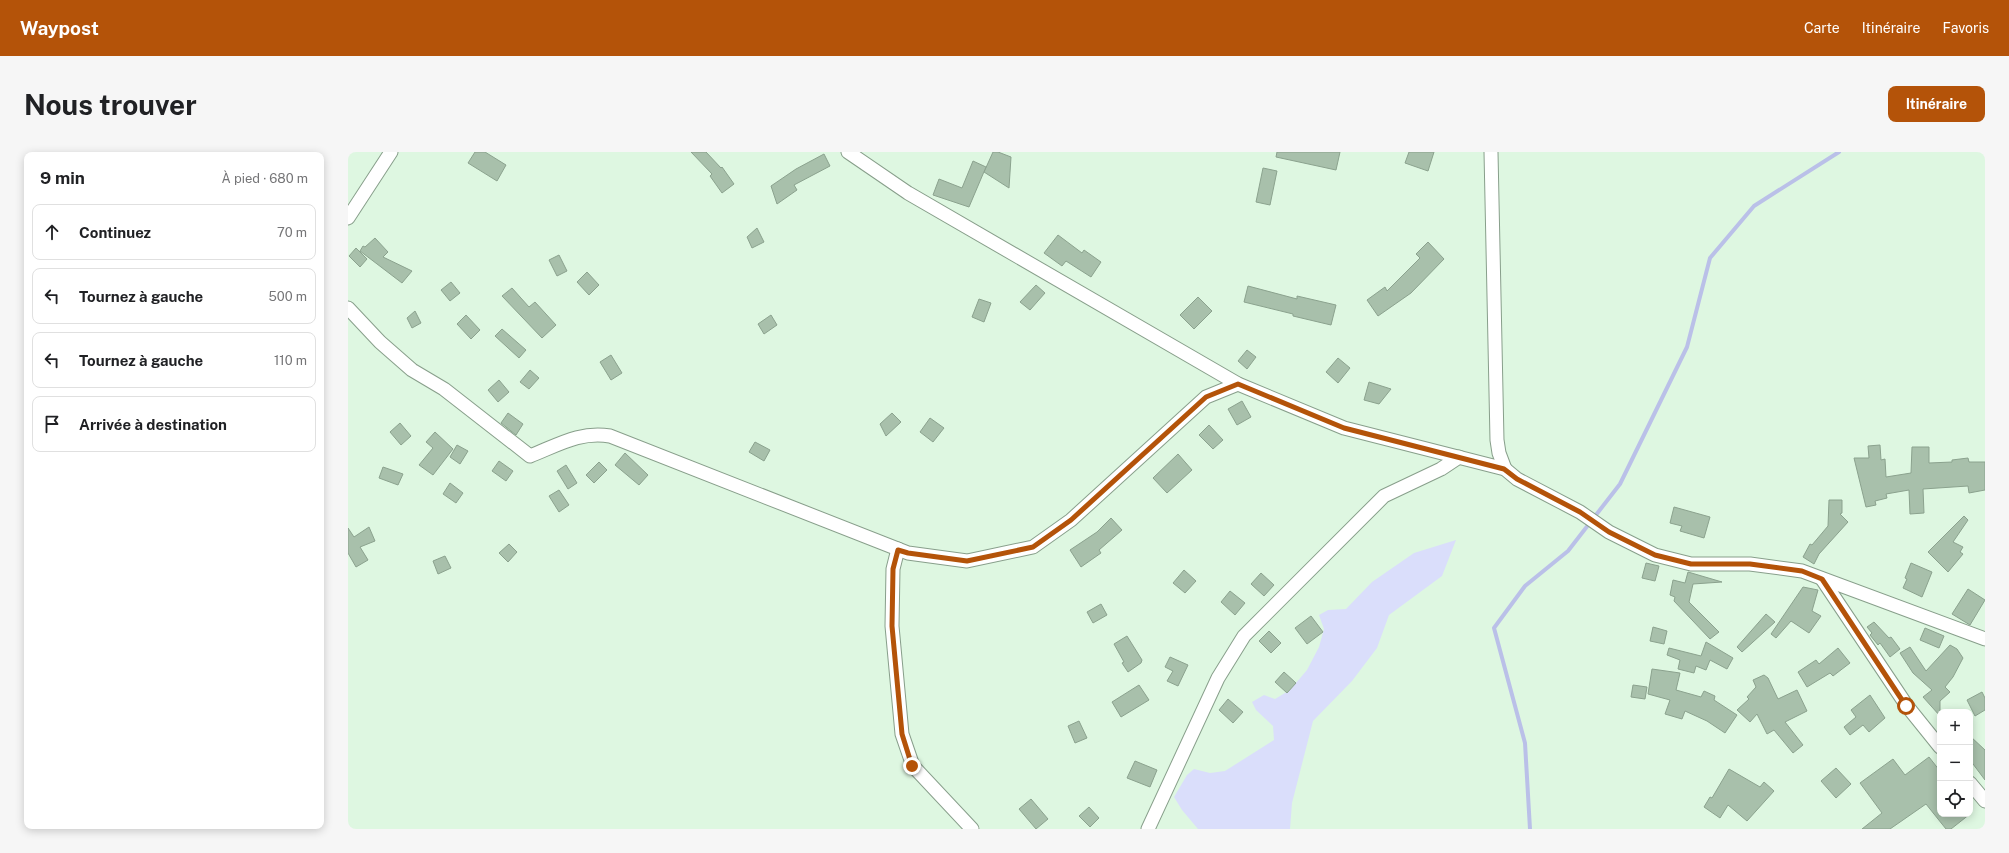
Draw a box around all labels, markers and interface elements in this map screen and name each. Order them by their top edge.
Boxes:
text: Waypost [20,17,99,39]
text: Carte [1804,20,1840,36]
text: Itinéraire [1862,20,1920,36]
text: Favoris [1942,20,1989,36]
button: Itinéraire [1888,86,1985,122]
text: Nous trouver [24,88,197,121]
text: 9 min [40,168,85,188]
text: À pied · 680 m [222,171,308,186]
icon: ahead [41,221,63,243]
text: Continuez [79,224,151,241]
text: 70 m [277,225,307,240]
icon: left [41,285,63,307]
text: Tournez à gauche [79,288,203,305]
text: 500 m [268,289,307,304]
icon: left [41,349,63,371]
text: Tournez à gauche [79,352,203,369]
text: 110 m [274,353,307,368]
icon: arrive [41,413,63,435]
text: Arrivée à destination [79,416,227,433]
route start [1897,697,1915,715]
map controls [1937,709,1973,817]
button: + [1937,709,1973,745]
button: − [1937,745,1973,781]
route end [903,757,921,775]
button: locate [1937,781,1973,817]

